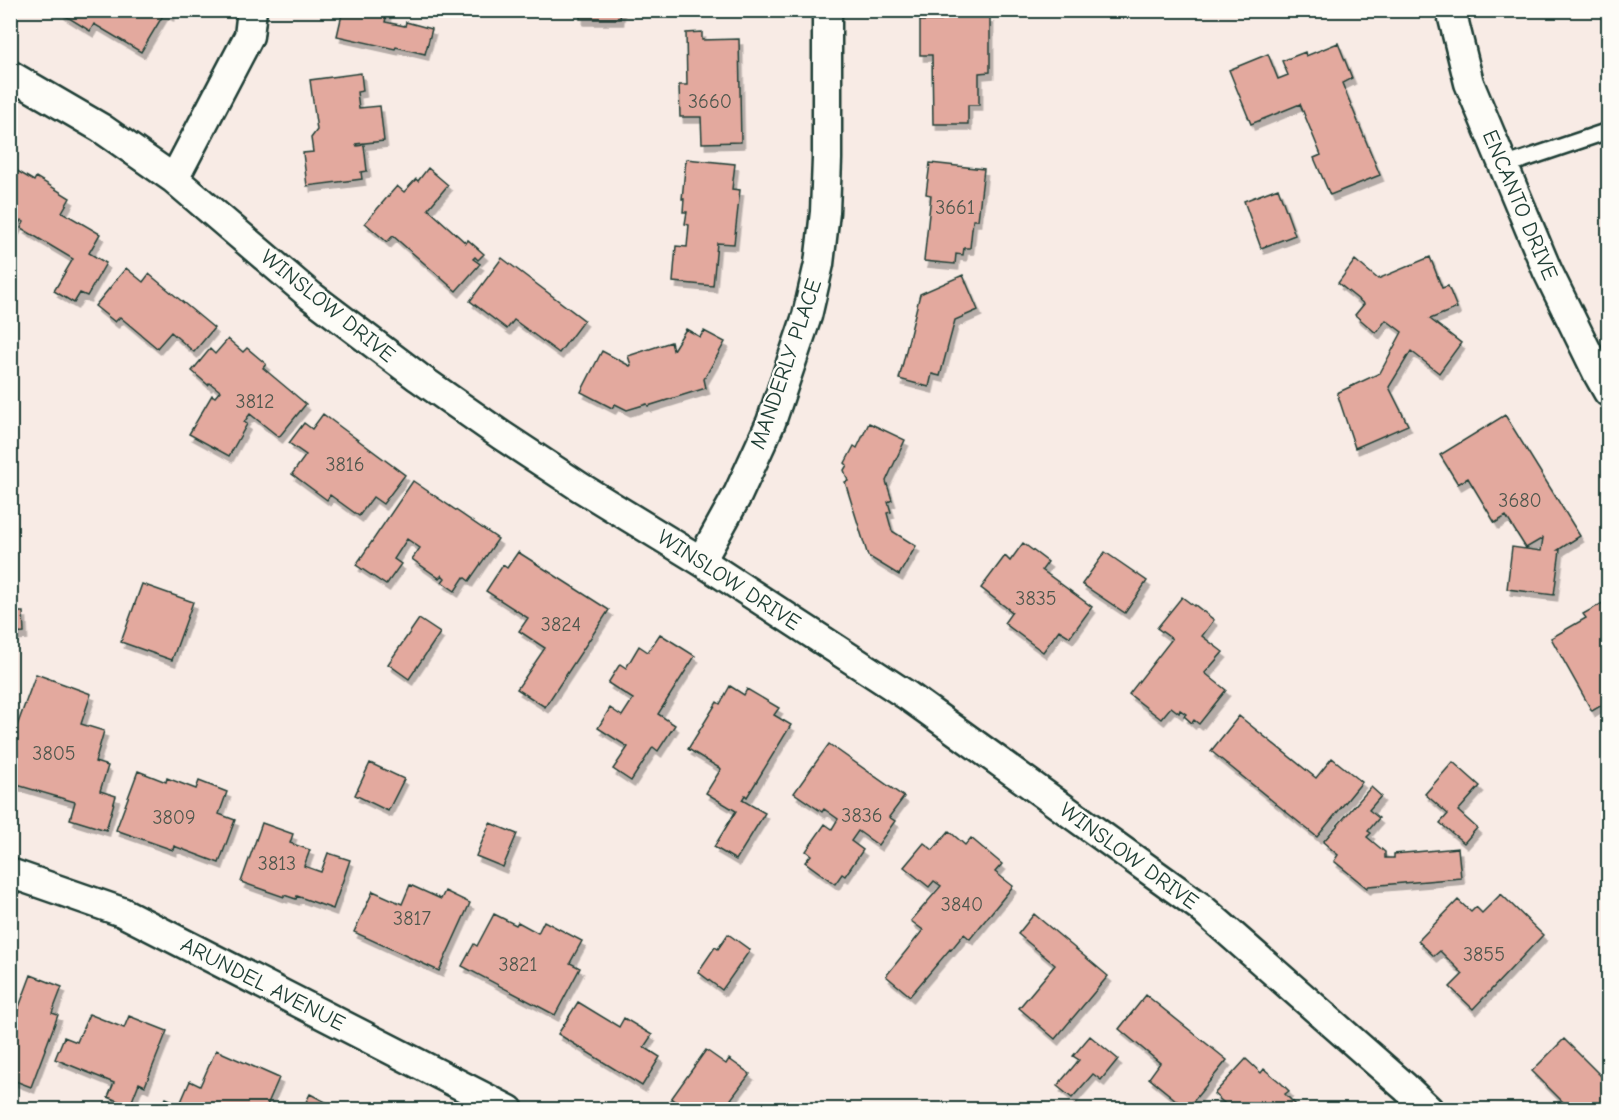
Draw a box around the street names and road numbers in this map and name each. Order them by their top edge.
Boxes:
street label: ENCANTO DRIVE [1477,126,1563,284]
street label: WINSLOW DRIVE [256,244,400,368]
street label: MANDERLY PLACE [745,275,827,453]
street label: WINSLOW DRIVE [653,524,805,636]
street label: WINSLOW DRIVE [1054,797,1204,915]
street label: ARUNDEL AVENUE [177,931,349,1037]

